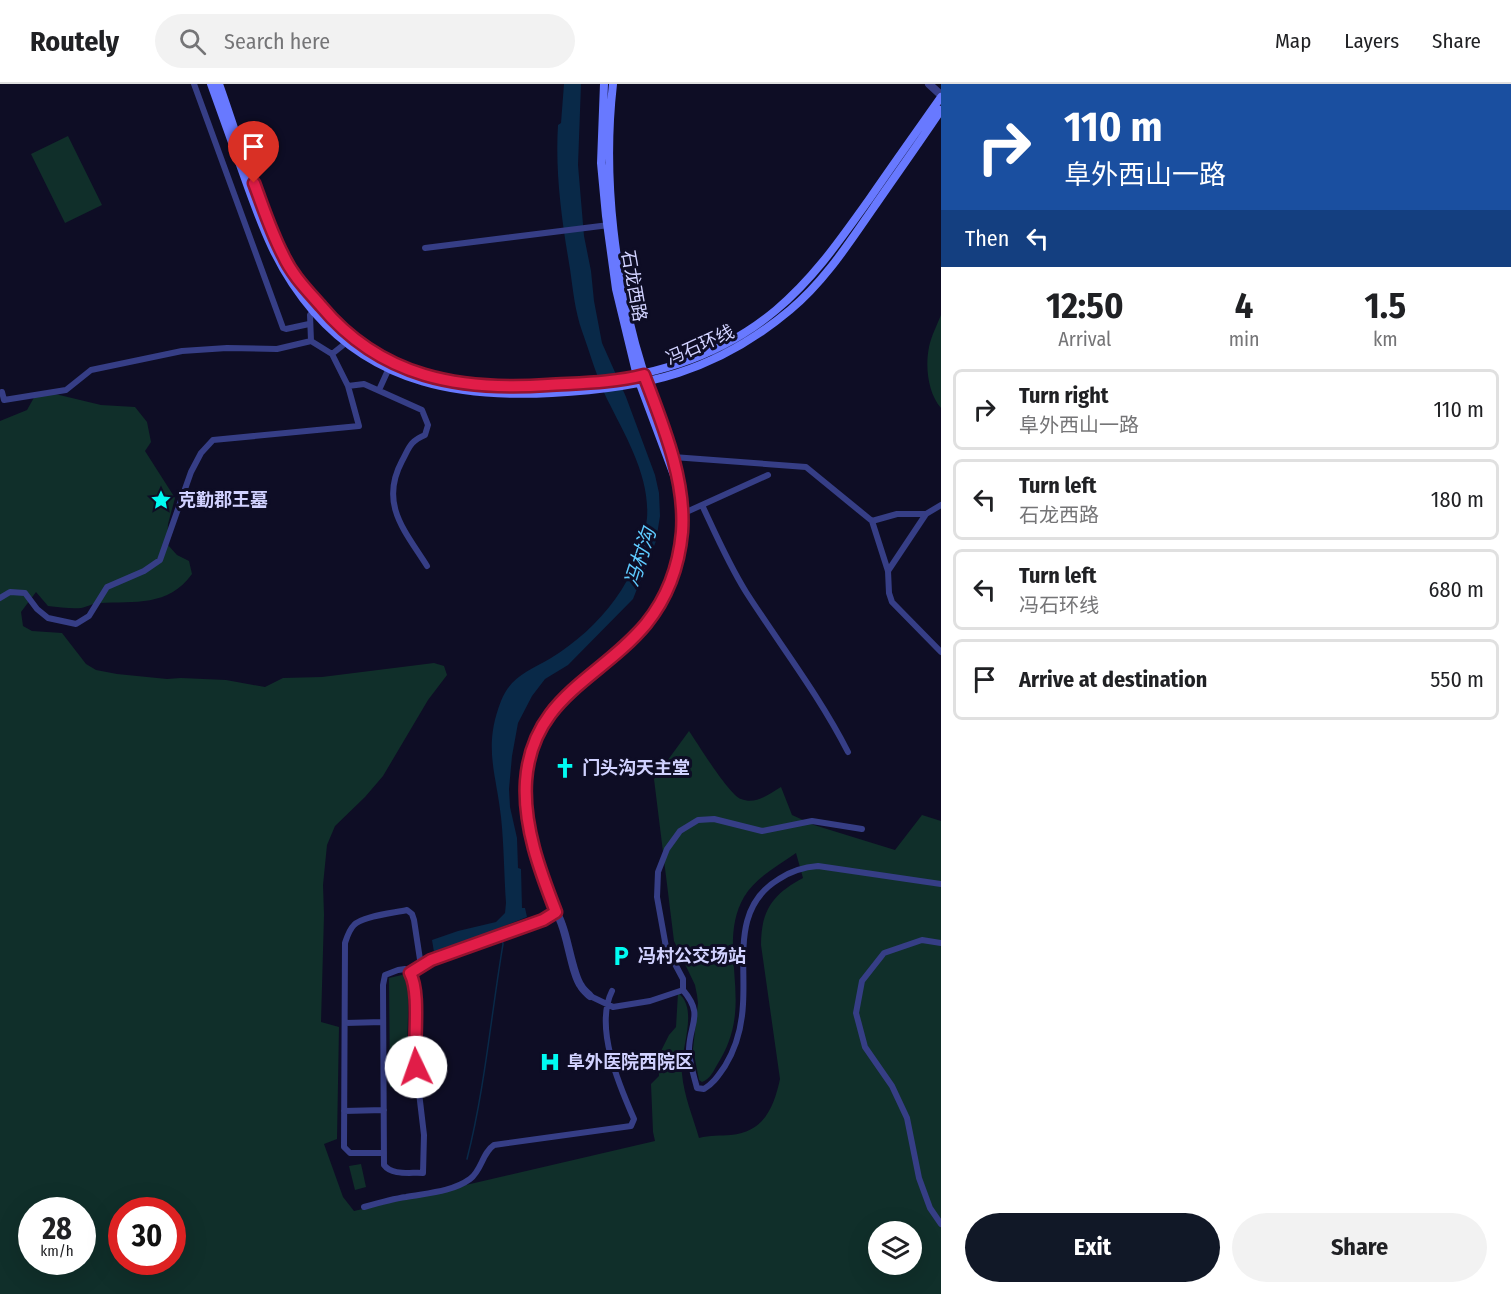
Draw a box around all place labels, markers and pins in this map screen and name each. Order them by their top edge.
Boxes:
pin [228,121,279,183]
place icon: 克勤郡王墓 [149,488,173,512]
place label: 克勤郡王墓 [178,489,268,511]
church icon: 门头沟天主堂 [553,756,577,780]
place label: 门头沟天主堂 [582,757,690,779]
parking icon: 冯村公交场站 [609,944,633,968]
place label: 冯村公交场站 [638,945,746,967]
hospital icon: 阜外医院西院区 [538,1050,562,1074]
place label: 阜外医院西院区 [567,1051,693,1073]

